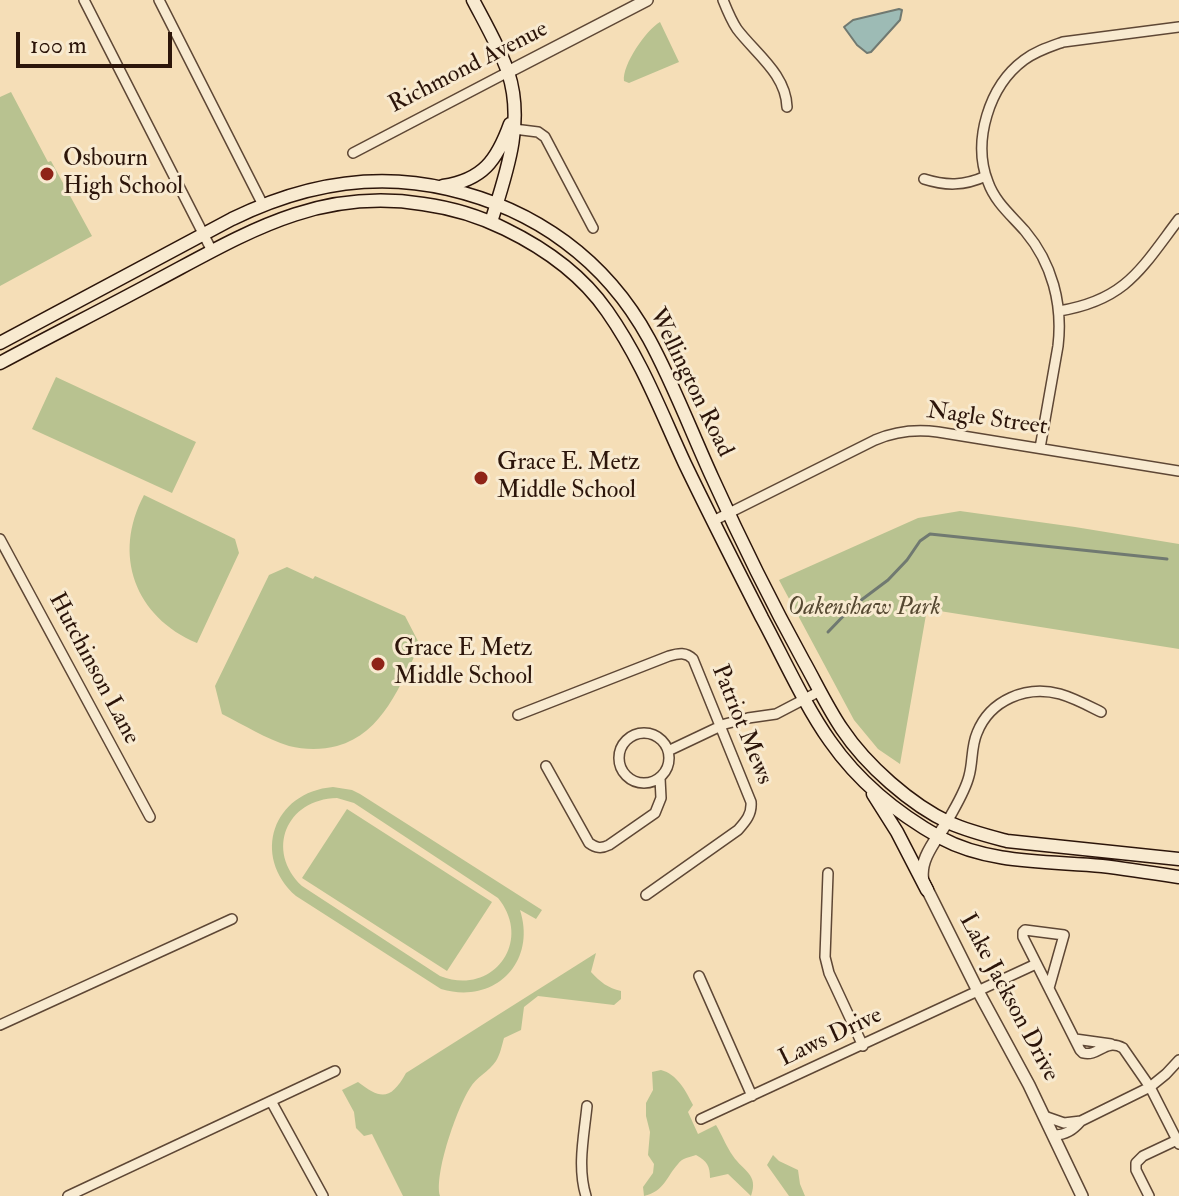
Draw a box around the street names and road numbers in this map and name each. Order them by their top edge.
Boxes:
street label: Richmond Avenue [385,16,553,120]
street label: Wellington Road [642,304,738,462]
street label: Nagle Street [925,397,1049,443]
street label: Hutchinson Lane [41,588,145,750]
street label: Patriot Mews [704,661,778,789]
street label: Lake Jackson Drive [952,909,1064,1087]
street label: Laws Drive [775,1002,887,1074]

